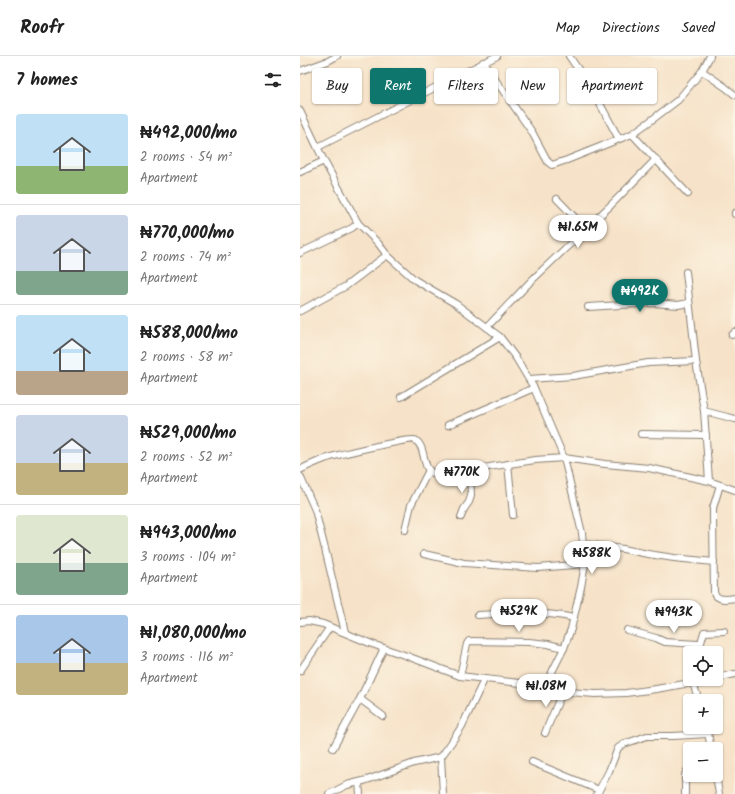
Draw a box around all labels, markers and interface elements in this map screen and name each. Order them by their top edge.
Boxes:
text: Roofr [20,13,64,43]
text: Map [555,17,580,39]
text: Directions [602,17,660,39]
text: Saved [682,17,715,39]
text: 7 homes [16,67,78,94]
chip: Buy [312,68,362,104]
chip: Rent [370,68,426,104]
chip: Filters [434,68,498,104]
chip: New [506,68,559,104]
chip: Apartment [567,68,657,104]
icon: filters [262,69,284,91]
text: ₦492,000/mo [140,120,237,147]
icon: home [48,130,96,178]
text: 2 rooms · 54 m² [140,147,232,168]
text: Apartment [140,168,198,189]
pin: ₦1.65M [545,215,611,249]
text: ₦1.65M [558,217,598,238]
text: ₦770,000/mo [140,220,234,247]
icon: home [48,231,96,279]
text: 2 rooms · 74 m² [140,247,231,268]
text: Apartment [140,268,198,289]
pin: ₦492K [612,279,668,313]
text: ₦492K [621,281,659,302]
text: ₦588,000/mo [140,320,238,347]
icon: home [48,331,96,379]
text: 2 rooms · 58 m² [140,347,233,368]
text: Apartment [140,368,198,389]
text: ₦529,000/mo [140,420,236,447]
icon: home [48,431,96,479]
text: 2 rooms · 52 m² [140,447,232,468]
pin: ₦770K [434,460,490,494]
text: ₦770K [444,462,480,483]
text: Apartment [140,468,198,489]
text: ₦943,000/mo [140,520,237,547]
icon: home [48,531,96,579]
pin: ₦588K [564,541,620,575]
text: ₦588K [572,543,612,564]
text: 3 rooms · 104 m² [140,547,235,568]
text: Apartment [140,568,198,589]
pin: ₦529K [491,599,547,633]
pin: ₦943K [646,600,702,634]
text: ₦529K [500,601,538,622]
text: ₦943K [655,602,693,623]
text: ₦1,080,000/mo [140,620,246,647]
icon: home [48,631,96,679]
map controls [683,646,723,782]
button: locate [683,646,723,686]
text: 3 rooms · 116 m² [140,647,233,668]
text: Apartment [140,668,198,689]
pin: ₦1.08M [513,674,579,708]
text: ₦1.08M [526,676,566,697]
button: + [683,694,723,734]
button: − [683,742,723,782]

